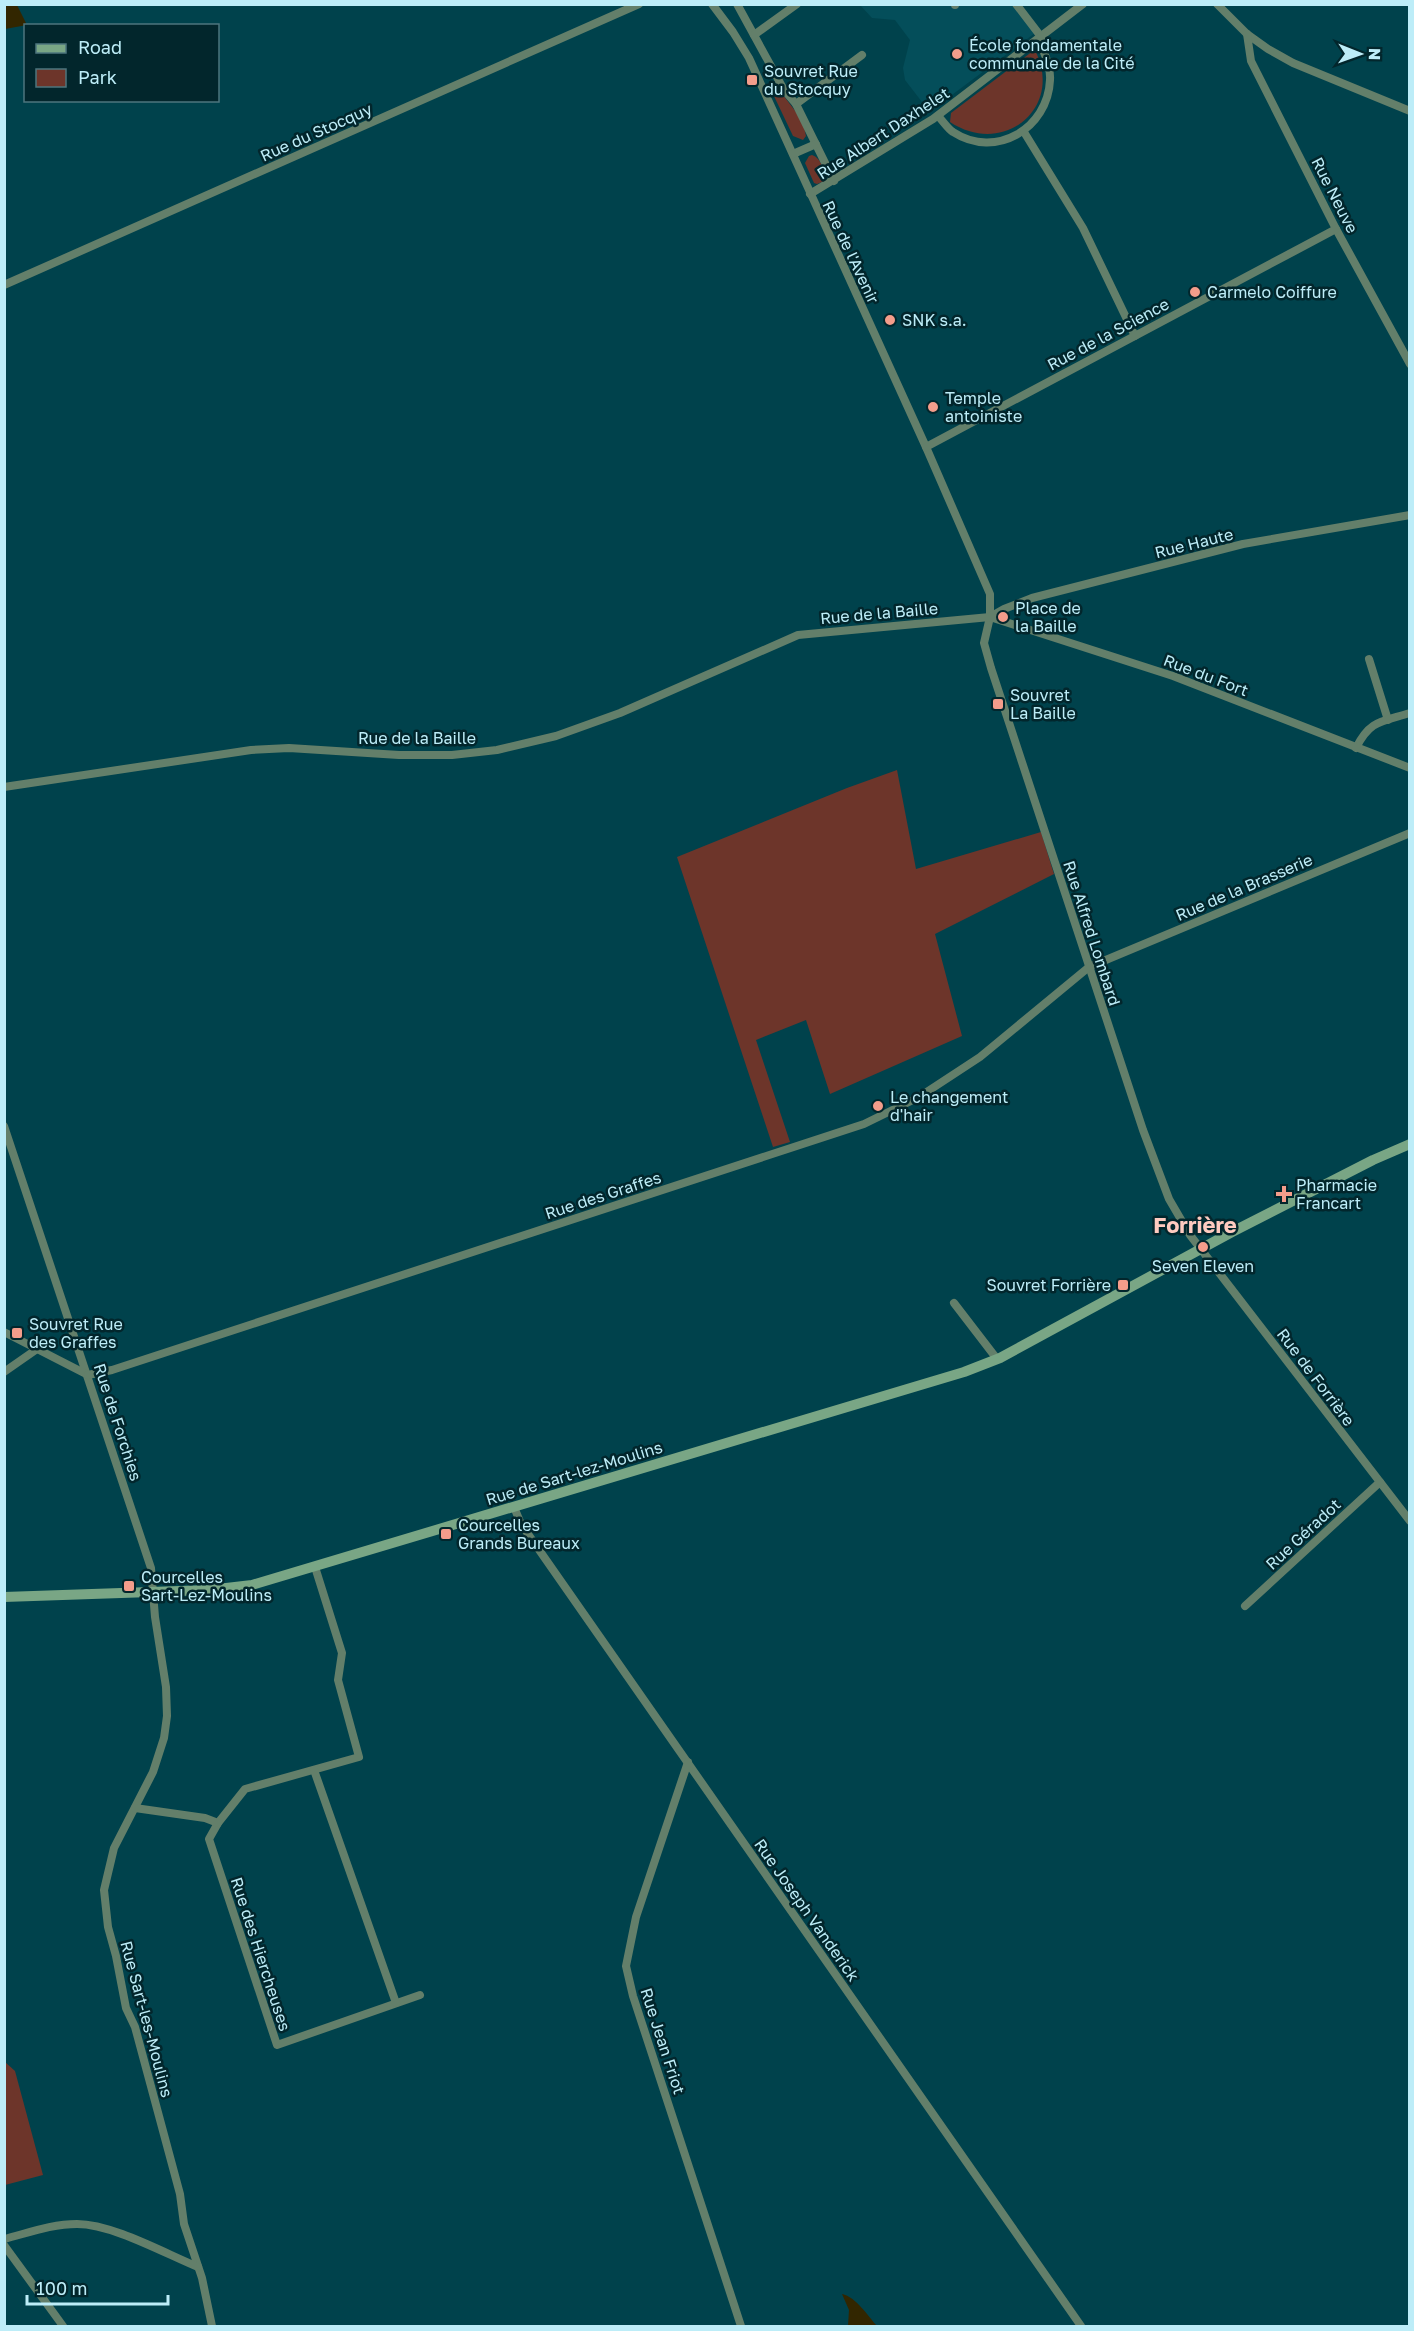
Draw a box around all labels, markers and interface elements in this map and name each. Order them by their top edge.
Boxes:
legend [24,24,219,102]
north arrow [1330,24,1390,84]
place label: École fondamentale communale de la Cité [969,35,1135,73]
text: Road [78,36,122,58]
marker: École fondamentale communale de la Cité [950,47,964,61]
text: N [1365,48,1385,61]
place label: Souvret Rue du Stocquy [764,61,858,99]
text: Park [78,66,117,88]
marker: Souvret Rue du Stocquy [745,73,759,87]
street label: Rue Albert Daxhelet [813,83,953,183]
street label: Rue du Stocquy [257,98,375,166]
street label: Rue Neuve [1307,154,1363,236]
street label: Rue de l'Avenir [818,197,884,307]
place label: Carmelo Coiffure [1207,282,1337,302]
marker: Carmelo Coiffure [1188,285,1202,299]
street label: Rue de la Science [1044,293,1172,375]
place label: SNK s.a. [902,310,967,330]
marker: SNK s.a. [883,313,897,327]
place label: Temple antoiniste [945,388,1022,426]
marker: Temple antoiniste [926,400,940,414]
street label: Rue Haute [1153,524,1235,562]
street label: Rue de la Baille [819,598,939,628]
place label: Place de la Baille [1015,598,1081,636]
marker: Place de la Baille [996,610,1010,624]
street label: Rue du Fort [1161,650,1251,700]
place label: Souvret La Baille [1010,685,1076,723]
marker: Souvret La Baille [991,697,1005,711]
street label: Rue de la Baille [358,728,476,748]
street label: Rue de la Brasserie [1173,849,1315,925]
street label: Rue Alfred Lombard [1059,858,1125,1008]
place label: Le changement d'hair [890,1087,1008,1125]
marker: Le changement d'hair [871,1099,885,1113]
street label: Rue des Graffes [542,1167,664,1223]
place label: Pharmacie Francart [1296,1175,1377,1213]
marker: Pharmacie Francart [1277,1187,1291,1201]
district label: Forrière [1153,1211,1237,1238]
marker: Seven Eleven [1196,1240,1210,1254]
place label: Seven Eleven [1152,1256,1254,1276]
place label: Souvret Forrière [986,1275,1111,1295]
marker: Souvret Forrière [1116,1278,1130,1292]
place label: Souvret Rue des Graffes [29,1314,123,1352]
street label: Rue de Forrière [1273,1324,1359,1430]
marker: Souvret Rue des Graffes [10,1326,24,1340]
street label: Rue de Forchies [90,1361,146,1483]
street label: Rue de Sart-lez-Moulins [483,1437,665,1509]
street label: Rue Géradot [1261,1494,1345,1574]
place label: Courcelles Grands Bureaux [458,1515,580,1553]
marker: Courcelles Grands Bureaux [439,1527,453,1541]
place label: Courcelles Sart-Lez-Moulins [141,1567,272,1605]
marker: Courcelles Sart-Lez-Moulins [122,1579,136,1593]
street label: Rue Joseph Vanderick [750,1835,864,1985]
street label: Rue des Hiercheuses [227,1874,295,2034]
street label: Rue Sart-les-Moulins [116,1939,178,2099]
street label: Rue Jean Friot [636,1985,690,2097]
scale bar [27,2268,168,2306]
text: 100 m [36,2277,87,2299]

